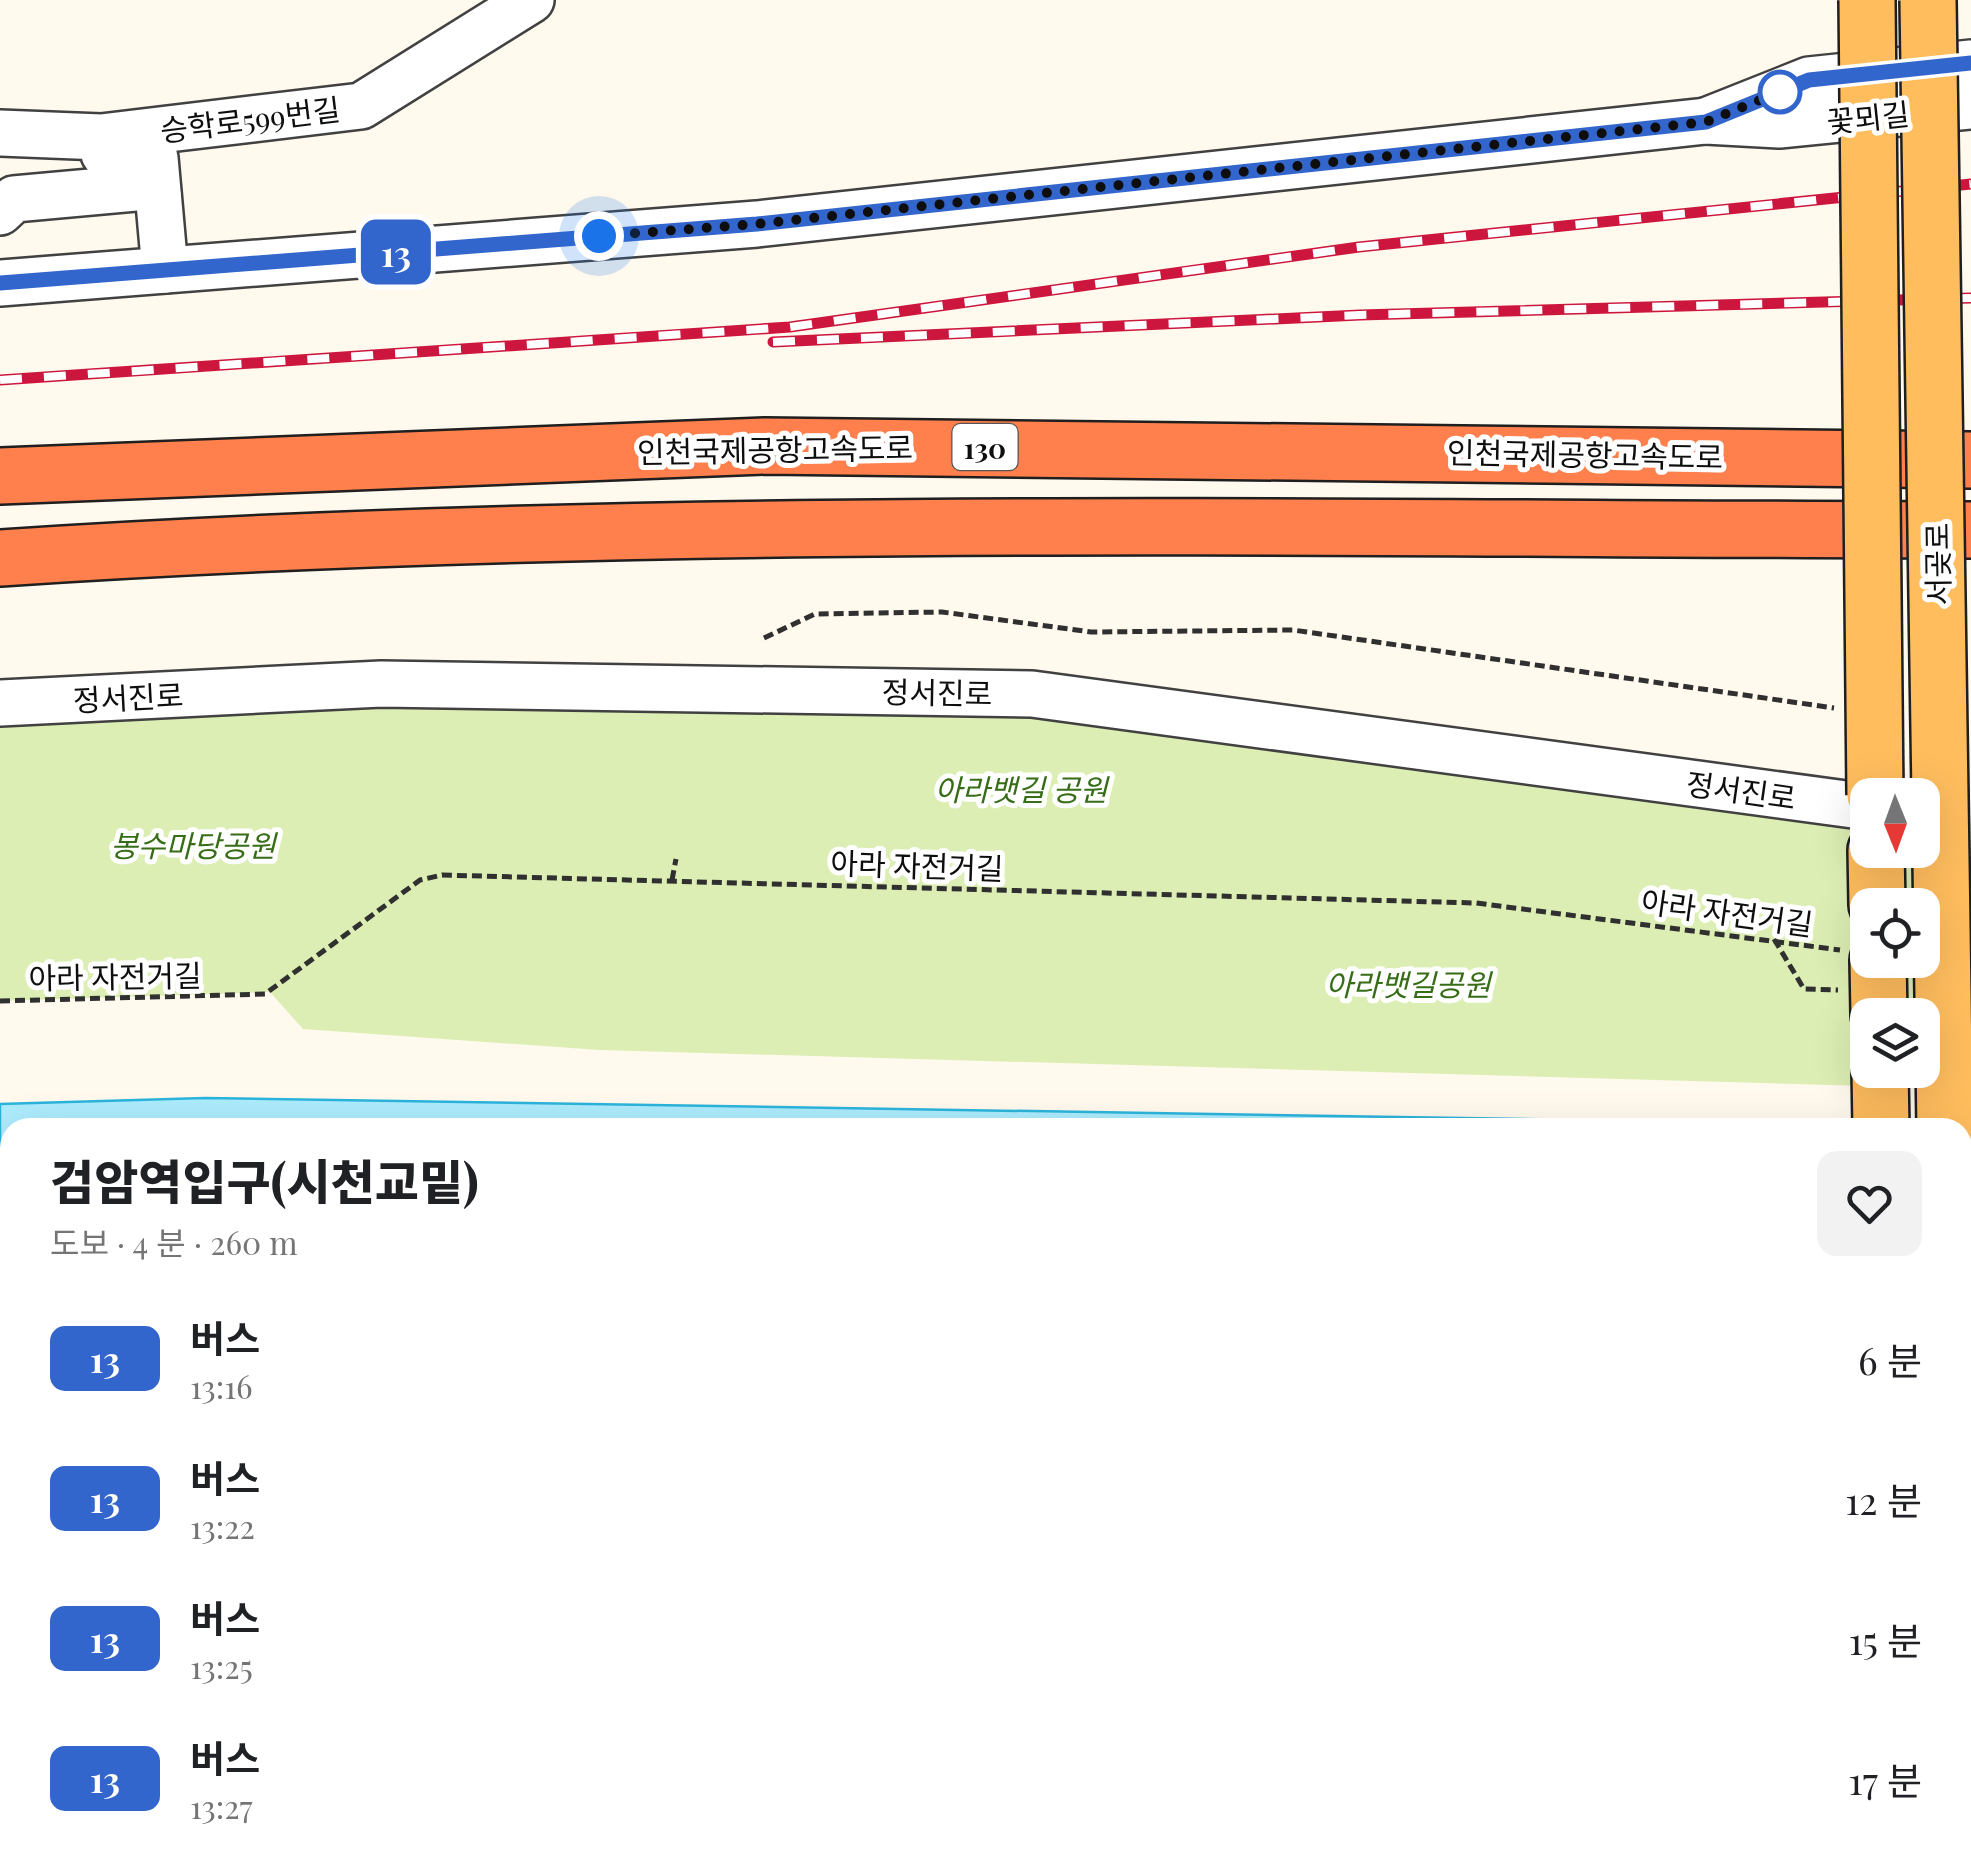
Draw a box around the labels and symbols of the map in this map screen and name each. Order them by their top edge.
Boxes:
unlabelled marker [1759,71,1801,113]
street label: 승학로599번길 [158,88,342,150]
street label: 꽃뫼길 [1825,93,1911,141]
your location [574,211,624,261]
line badge: 13 [351,220,441,284]
road number: 130 [952,424,1018,470]
street label: 인천국제공항고속도로 [637,427,913,471]
street label: 인천국제공항고속도로 [1447,432,1723,476]
street label: 서곶로 [1916,522,1958,606]
street label: 정서진로 [881,671,993,713]
street label: 정서진로 [72,674,184,720]
street label: 정서진로 [1684,763,1798,817]
park label: 아라뱃길 공원 [934,769,1110,809]
north arrow [1850,778,1940,868]
park label: 봉수마당공원 [110,825,278,865]
street label: 아라 자전거길 [830,842,1004,888]
street label: 아라 자전거길 [1639,880,1815,944]
street label: 아라 자전거길 [28,954,202,998]
park label: 아라뱃길공원 [1325,964,1493,1004]

